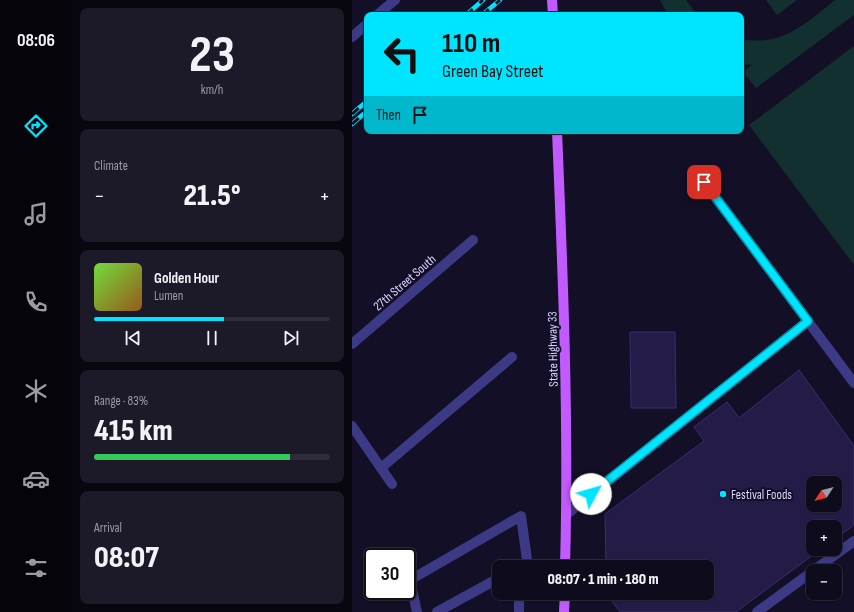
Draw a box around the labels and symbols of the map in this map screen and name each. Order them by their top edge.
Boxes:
pin [687,165,721,199]
street label: 27th Street South [370,251,439,314]
street label: State Highway 33 [544,311,562,387]
position arrow [570,473,612,515]
north arrow [806,476,842,512]
place label: Festival Foods [731,487,792,503]
marker: Festival Foods [718,489,728,499]
speed limit sign: 30 [364,548,416,600]

